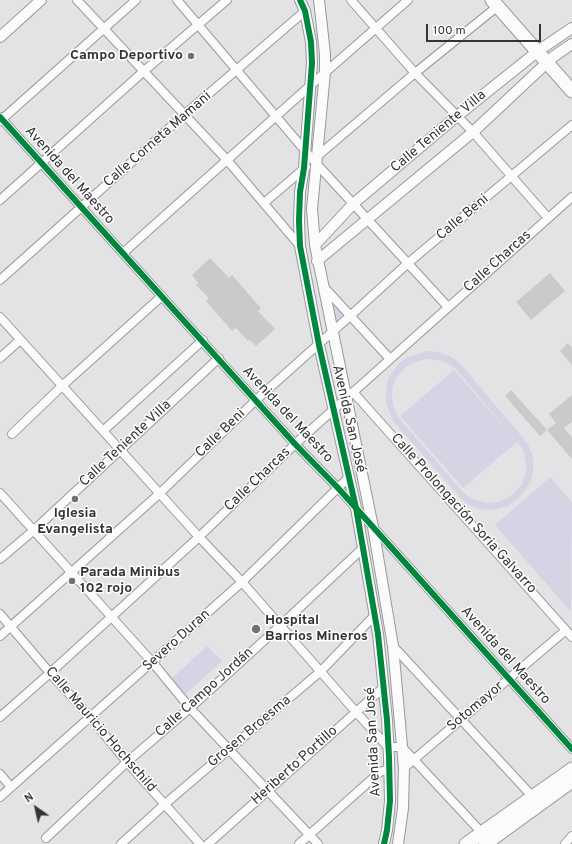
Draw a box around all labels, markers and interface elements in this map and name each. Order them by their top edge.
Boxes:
scale bar [428,16,543,42]
text: 100 m [433,23,466,39]
place label: Campo Deportivo [70,48,183,64]
marker: Campo Deportivo [186,51,196,61]
street label: Calle Teniente Villa [388,87,490,177]
street label: Calle Corneta Mamani [101,89,215,191]
street label: Avenida del Maestro [21,124,117,228]
street label: Calle Beni [433,191,493,245]
street label: Calle Charcas [461,227,535,297]
street label: Avenida del Maestro [238,363,336,467]
street label: Avenida San José [327,364,369,474]
street label: Calle Teniente Villa [77,397,175,491]
street label: Calle Beni [193,406,249,462]
street label: Calle Prolongación Soria Galvarro [387,430,539,598]
street label: Calle Charcas [222,444,294,516]
marker: Iglesia Evangelista [70,494,80,504]
place label: Iglesia Evangelista [37,506,113,538]
place label: Parada Minibus 102 rojo [80,565,180,598]
marker: Parada Minibus 102 rojo [67,576,77,586]
street label: Avenida del Maestro [457,604,553,708]
street label: Severo Duran [140,606,214,676]
place label: Hospital Barrios Mineros [265,613,368,646]
marker: Hospital Barrios Mineros [250,623,262,635]
street label: Calle Campo Jordán [153,645,257,741]
street label: Calle Mauricio Hochschild [41,664,159,796]
street label: Sotomayor [444,679,508,735]
street label: Avenida San José [363,687,385,797]
street label: Grosen Broesma [205,692,295,772]
street label: Heriberto Portillo [248,723,342,809]
north arrow [16,788,56,828]
text: N [22,790,36,806]

